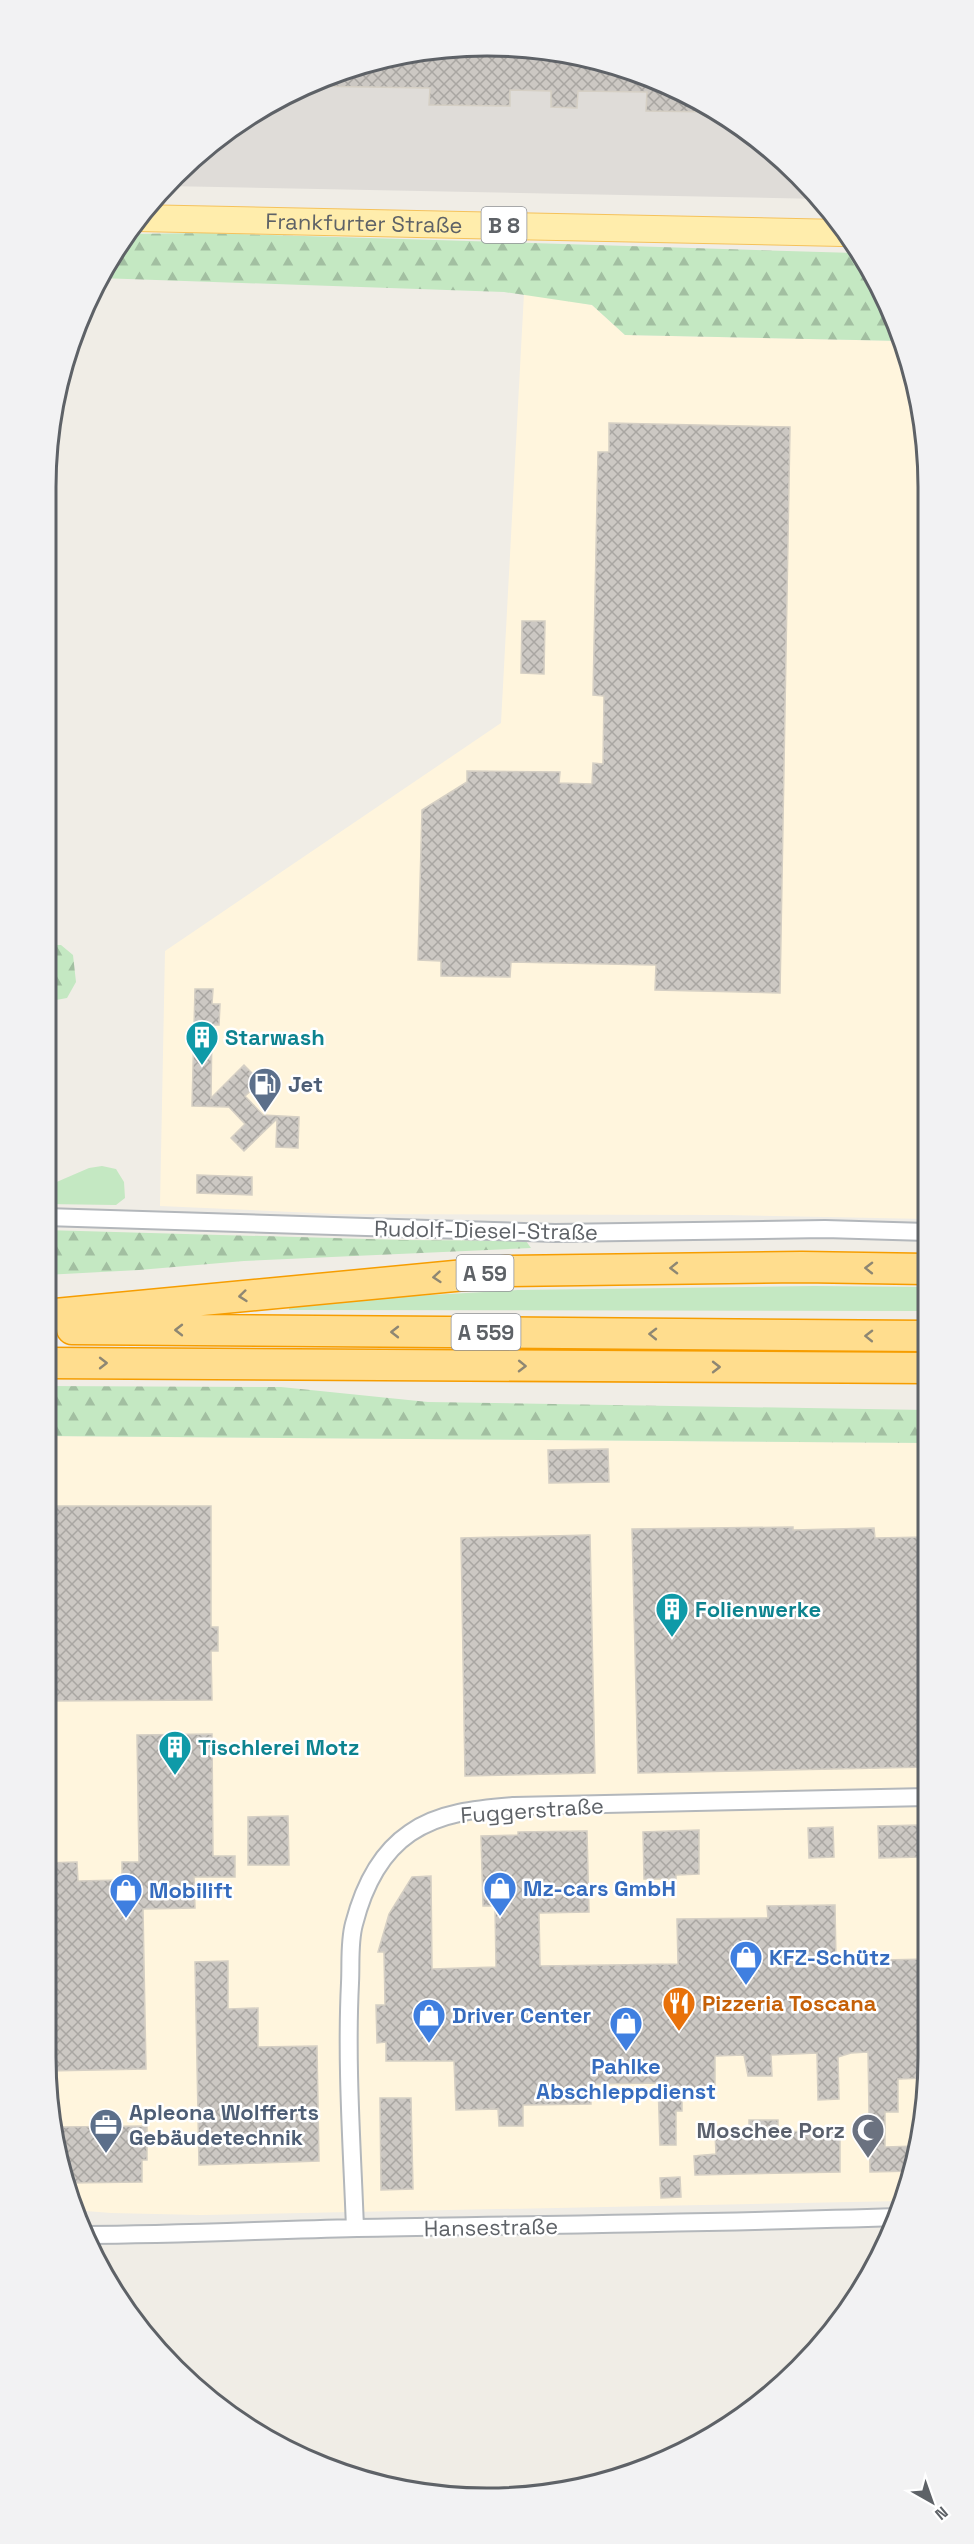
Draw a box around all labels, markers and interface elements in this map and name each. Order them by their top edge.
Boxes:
street label: Frankfurter Straße [265,207,463,239]
road number: B 8 [482,207,526,243]
building icon: Starwash [184,1019,220,1066]
place label: Starwash [225,1023,325,1051]
fuel station icon: Jet [247,1066,283,1113]
place label: Jet [288,1070,323,1098]
street label: Rudolf-Diesel-Straße [374,1214,598,1246]
road number: A 59 [456,1255,514,1291]
one-way arrow [669,1262,678,1274]
one-way arrow [864,1262,873,1274]
one-way arrow [432,1270,441,1283]
one-way arrow [238,1289,247,1302]
road number: A 559 [452,1314,520,1350]
one-way arrow [174,1324,183,1336]
one-way arrow [390,1326,399,1338]
one-way arrow [648,1328,657,1340]
one-way arrow [864,1330,873,1342]
one-way arrow [99,1357,108,1369]
one-way arrow [518,1360,527,1372]
one-way arrow [711,1361,720,1373]
building icon: Folienwerke [654,1591,690,1638]
place label: Folienwerke [695,1595,821,1623]
building icon: Tischlerei Motz [157,1729,193,1776]
place label: Tischlerei Motz [198,1733,359,1761]
street label: Fuggerstraße [459,1791,605,1829]
shop icon: Mz-cars GmbH [482,1870,518,1917]
shop icon: Mobilift [108,1872,144,1919]
place label: Mz-cars GmbH [523,1874,676,1902]
place label: Mobilift [149,1876,233,1904]
shop icon: KFZ-Schütz [728,1939,764,1986]
place label: KFZ-Schütz [769,1943,891,1971]
restaurant icon: Pizzeria Toscana [661,1985,697,2032]
place label: Pizzeria Toscana [702,1989,877,2017]
shop icon: Driver Center [411,1997,447,2044]
place label: Driver Center [452,2001,591,2029]
shop icon: Pahlke Abschleppdienst [608,2005,644,2052]
place label: Pahlke Abschleppdienst [536,2052,716,2105]
place label: Apleona Wolfferts Gebäudetechnik [129,2098,319,2151]
office icon: Apleona Wolfferts Gebäudetechnik [88,2107,124,2154]
mosque icon: Moschee Porz [850,2112,886,2159]
place label: Moschee Porz [697,2116,845,2144]
street label: Hansestraße [424,2212,558,2242]
north arrow [902,2472,962,2532]
text: N [930,2502,952,2525]

